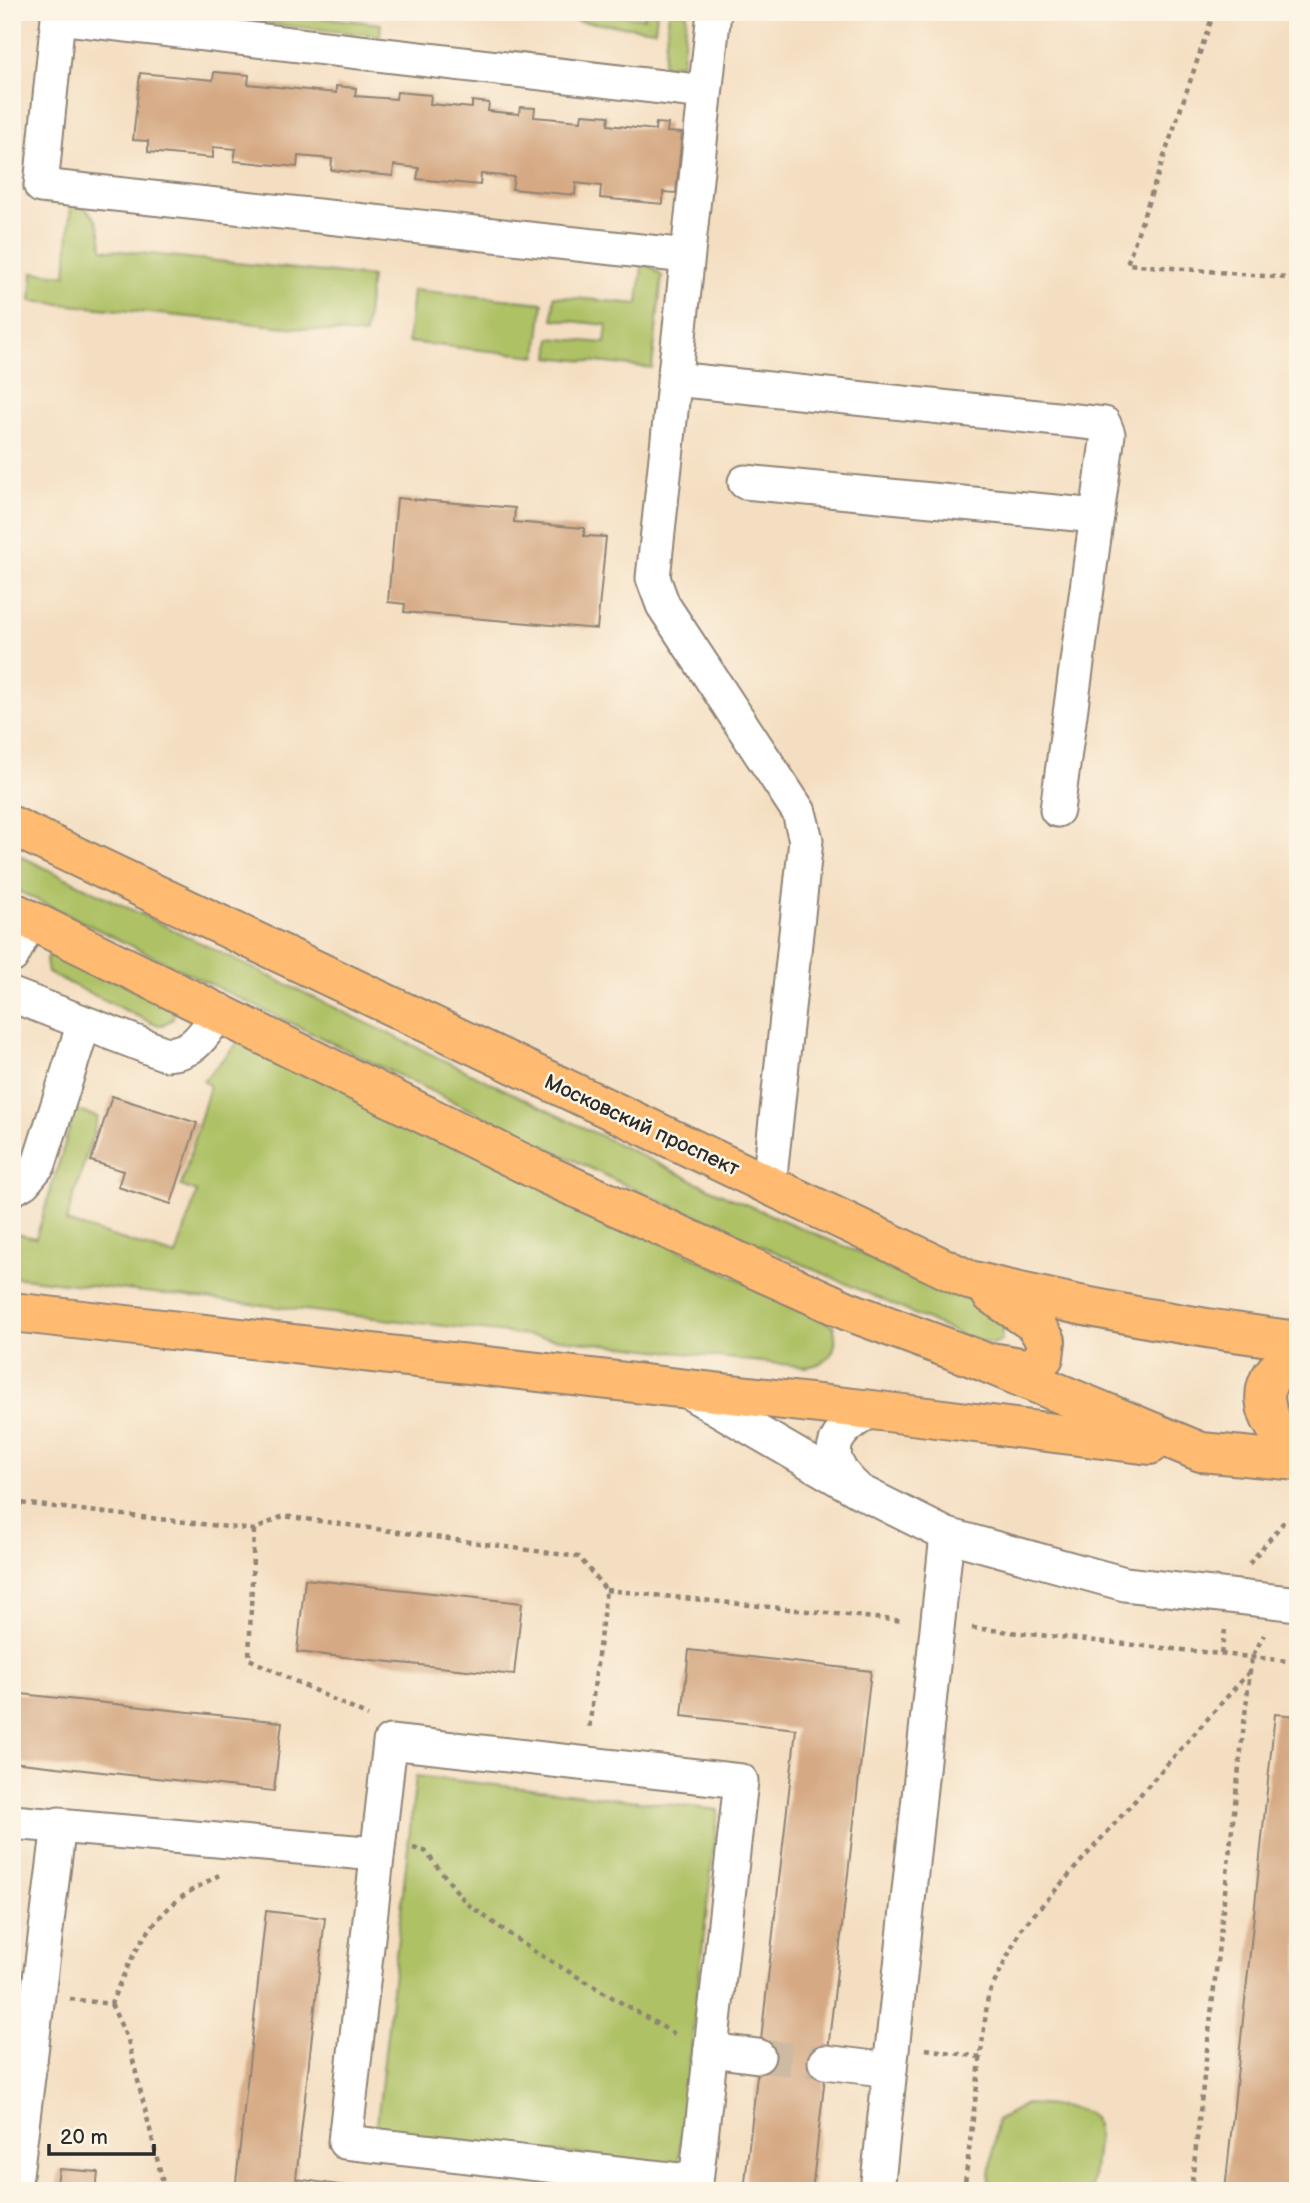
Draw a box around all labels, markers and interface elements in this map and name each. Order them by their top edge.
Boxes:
street label: Московский проспект [540,1069,744,1182]
scale bar [49,2112,154,2156]
text: 20 m [60,2125,108,2150]

